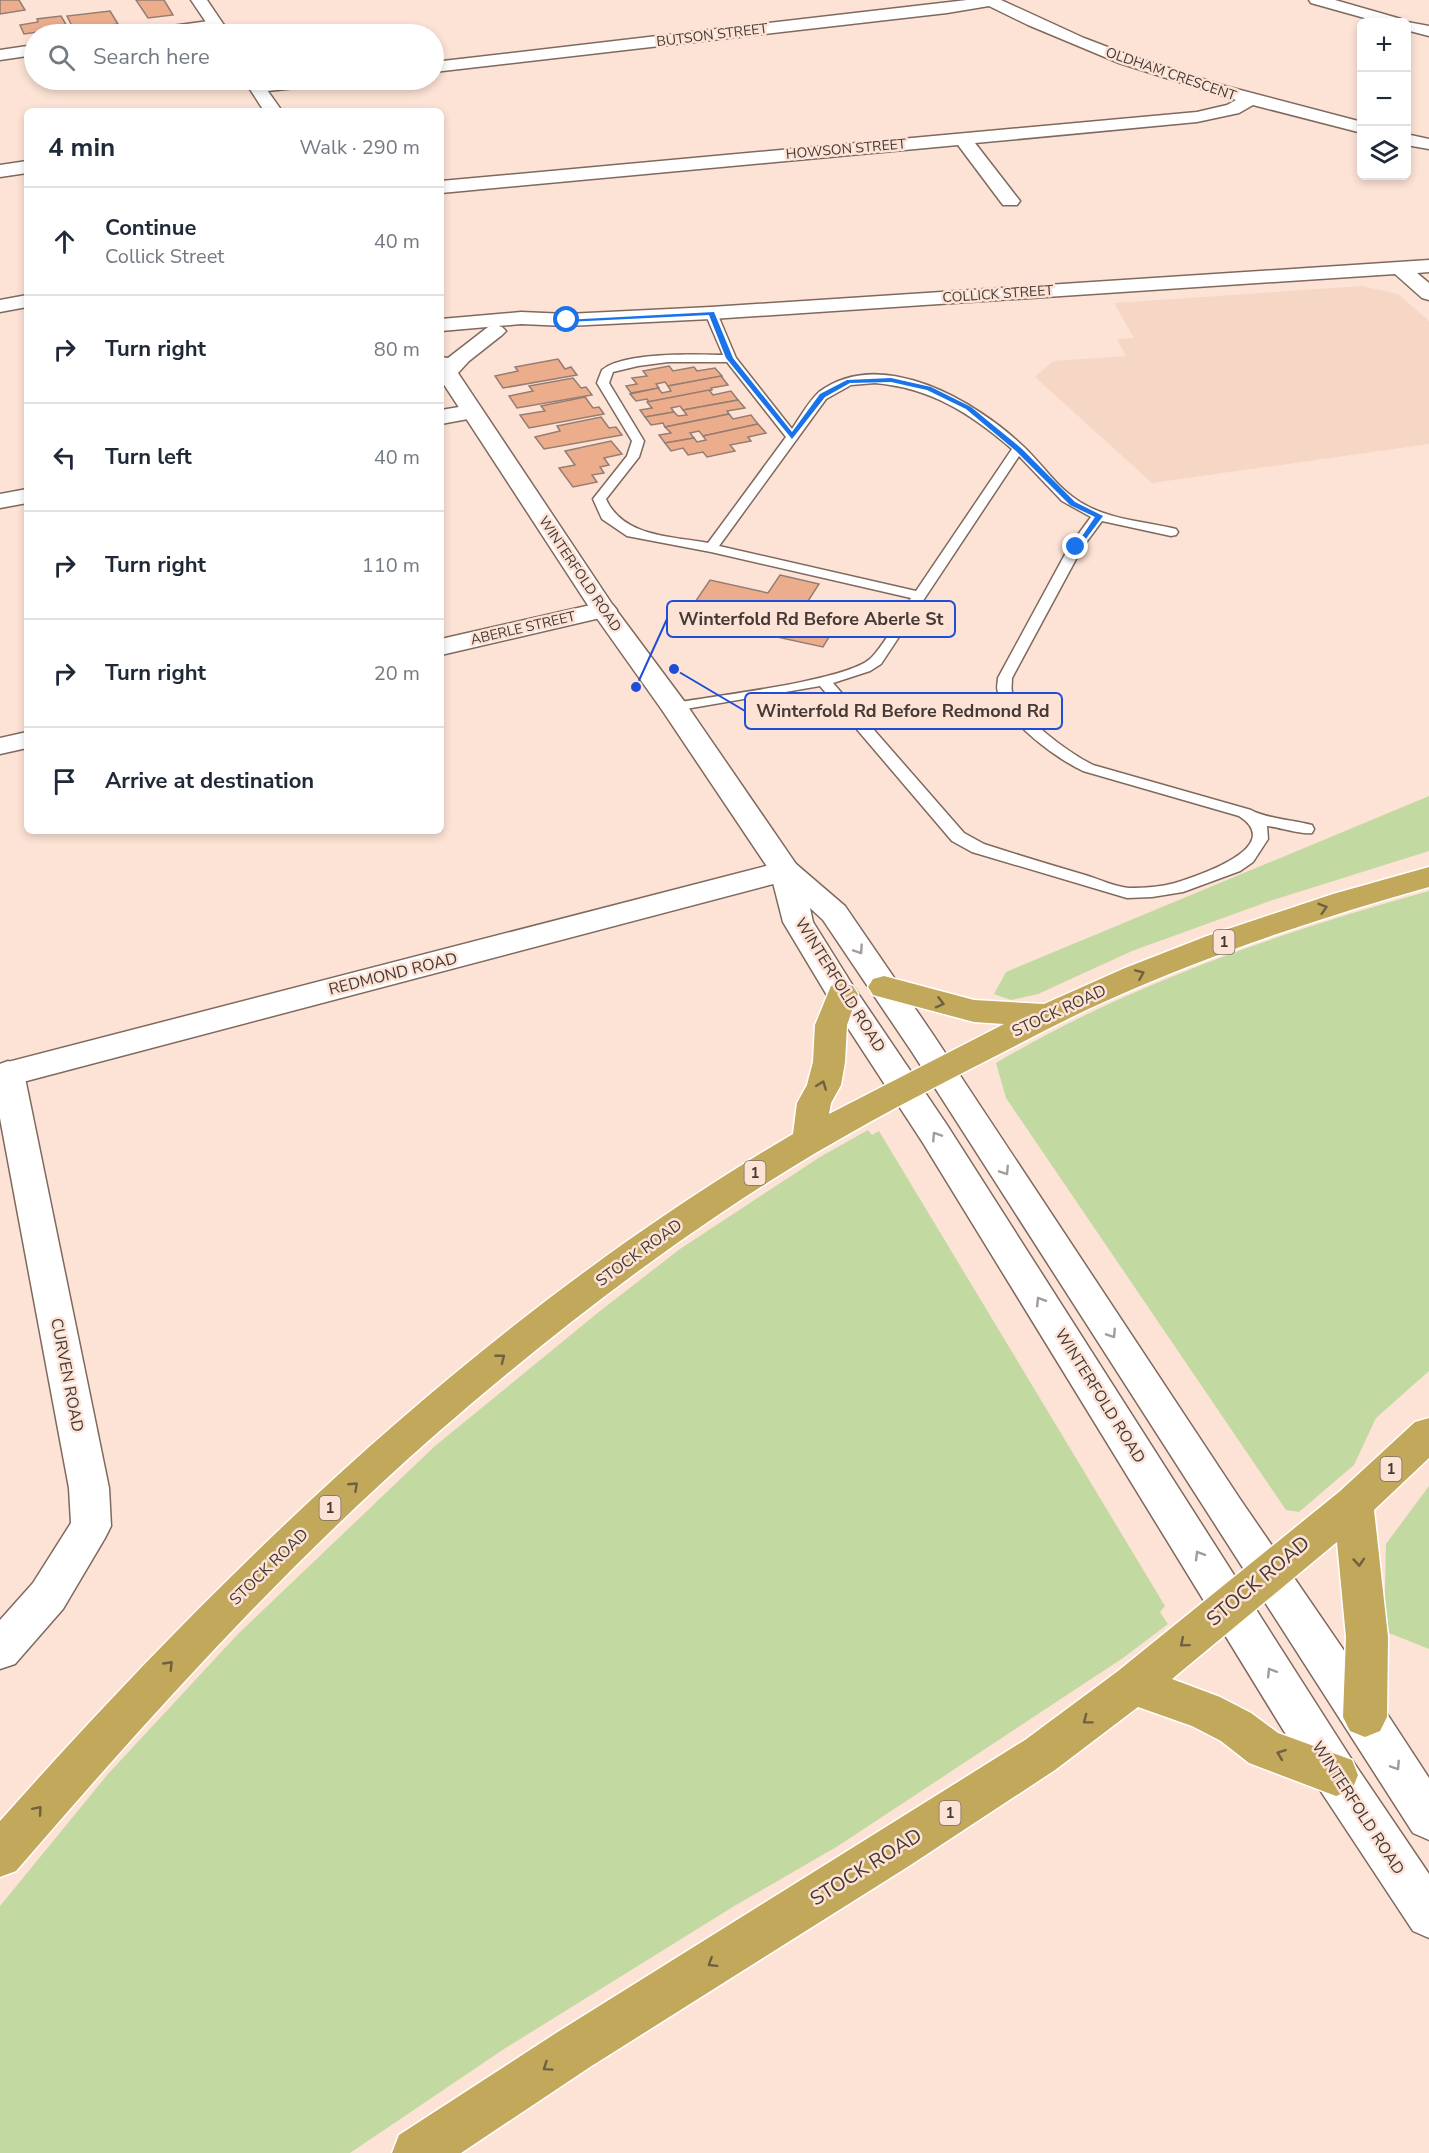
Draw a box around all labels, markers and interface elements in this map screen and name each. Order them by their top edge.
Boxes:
map controls [1357,18,1411,180]
button: + [1357,18,1411,72]
street label: BUTSON STREET [655,19,769,51]
search box [24,24,444,90]
icon: search [45,41,78,74]
text: Search here [93,42,210,72]
street label: OLDHAM CRESCENT [1103,43,1239,105]
button: − [1357,72,1411,126]
button: layers [1357,126,1411,180]
text: 4 min [48,130,115,165]
text: Walk · 290 m [300,134,420,161]
street label: HOWSON STREET [785,134,907,164]
text: Continue [105,213,196,243]
icon: ahead [48,225,81,258]
text: 40 m [374,228,420,255]
text: Collick Street [105,243,224,270]
street label: COLLICK STREET [942,281,1055,307]
route start [553,306,579,332]
icon: right [48,333,81,366]
text: Turn right [105,334,206,364]
text: 80 m [374,336,420,363]
icon: left [48,441,81,474]
text: Turn left [105,442,192,472]
text: 40 m [374,444,420,471]
street label: WINTERFOLD ROAD [534,513,626,635]
route end [1062,533,1088,559]
icon: right [48,549,81,582]
text: Turn right [105,550,206,580]
text: 110 m [362,552,420,579]
callout: Winterfold Rd Before Aberle St [667,601,955,637]
street label: ABERLE STREET [469,607,578,649]
text: Winterfold Rd Before Aberle St [679,607,943,631]
icon: right [48,657,81,690]
text: Turn right [105,658,206,688]
text: 20 m [374,660,420,687]
callout: Winterfold Rd Before Redmond Rd [745,693,1062,729]
text: Winterfold Rd Before Redmond Rd [756,699,1050,723]
icon: arrive [48,765,81,798]
text: Arrive at destination [105,766,314,796]
one-way arrow [1317,903,1328,915]
street label: WINTERFOLD ROAD [790,913,890,1057]
road number: 1 [1214,930,1234,954]
one-way arrow [852,943,863,954]
street label: REDMOND ROAD [326,947,460,1001]
one-way arrow [1134,969,1145,981]
street label: STOCK ROAD [1008,979,1110,1043]
one-way arrow [935,996,945,1009]
one-way arrow [815,1080,828,1090]
one-way arrow [932,1131,943,1142]
road number: 1 [744,1161,766,1185]
one-way arrow [998,1165,1010,1175]
street label: STOCK ROAD [591,1214,687,1292]
one-way arrow [1036,1297,1047,1308]
street label: CURVEN ROAD [45,1316,89,1434]
street label: WINTERFOLD ROAD [1050,1324,1150,1468]
one-way arrow [1104,1328,1115,1339]
one-way arrow [494,1355,505,1366]
road number: 1 [1380,1457,1402,1481]
one-way arrow [347,1482,358,1493]
road number: 1 [320,1496,340,1520]
street label: STOCK ROAD [225,1524,313,1610]
street label: STOCK ROAD [1201,1530,1315,1632]
one-way arrow [1195,1551,1207,1561]
one-way arrow [1353,1557,1366,1566]
one-way arrow [1180,1635,1191,1646]
one-way arrow [161,1662,172,1673]
one-way arrow [1267,1668,1278,1679]
one-way arrow [1082,1713,1093,1724]
street label: WINTERFOLD ROAD [1307,1737,1409,1879]
one-way arrow [1276,1749,1287,1761]
one-way arrow [1389,1759,1400,1770]
road number: 1 [940,1801,960,1825]
one-way arrow [31,1806,42,1817]
street label: STOCK ROAD [805,1822,927,1912]
one-way arrow [707,1956,718,1967]
one-way arrow [542,2060,553,2071]

